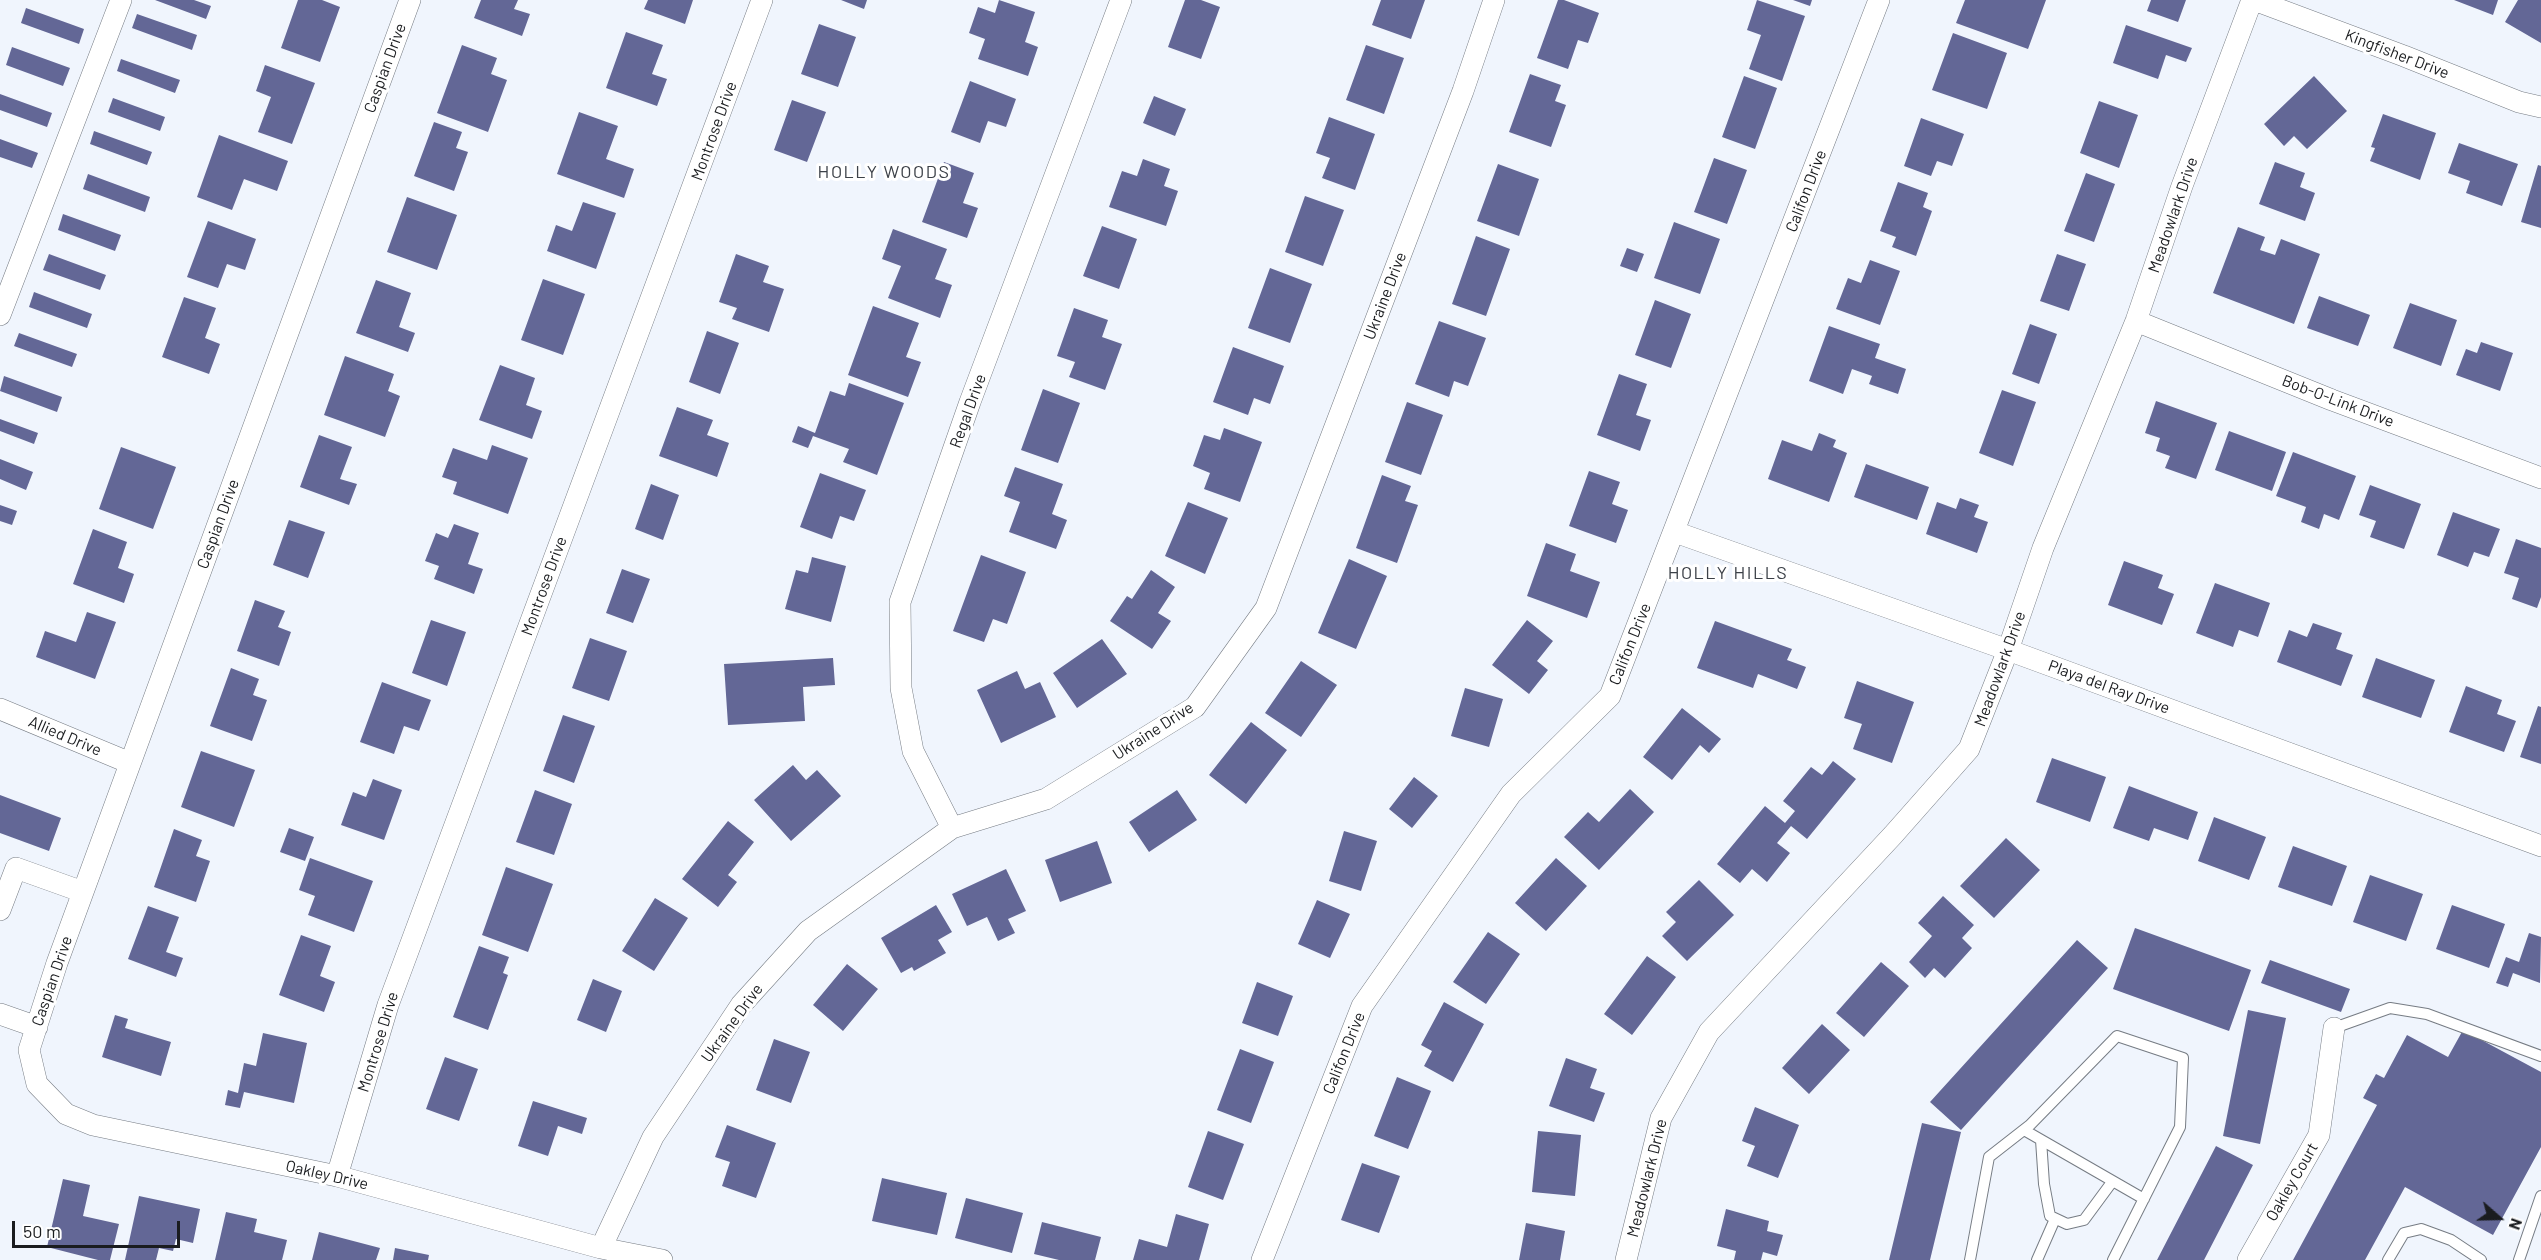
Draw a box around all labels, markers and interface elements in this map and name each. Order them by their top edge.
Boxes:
street label: Caspian Drive [360,21,410,115]
street label: Kingfisher Drive [2342,25,2452,83]
street label: Montrose Drive [687,79,741,183]
street label: Califon Drive [1782,147,1830,235]
street label: Meadowlark Drive [2144,155,2202,275]
district label: HOLLY WOODS [818,161,950,183]
street label: Ukraine Drive [1359,249,1411,343]
street label: Regal Drive [946,371,990,451]
street label: Bob-O-Link Drive [2279,371,2397,431]
street label: Caspian Drive [193,477,243,571]
street label: Montrose Drive [517,534,571,638]
district label: HOLLY HILLS [1668,562,1788,584]
street label: Califon Drive [1605,600,1655,688]
street label: Meadowlark Drive [1970,609,2030,729]
street label: Playa del Ray Drive [2046,656,2172,718]
street label: Ukraine Drive [1109,698,1197,764]
street label: Allied Drive [26,712,104,760]
street label: Caspian Drive [28,933,76,1029]
street label: Ukraine Drive [697,980,767,1066]
street label: Montrose Drive [354,989,402,1095]
street label: Califon Drive [1319,1009,1369,1097]
street label: Meadowlark Drive [1623,1117,1671,1239]
street label: Oakley Court [2262,1139,2322,1225]
street label: Oakley Drive [284,1156,370,1194]
north arrow [2469,1188,2529,1248]
scale bar [15,1209,183,1247]
text: N [2506,1216,2527,1233]
text: 50 m [23,1220,61,1242]

